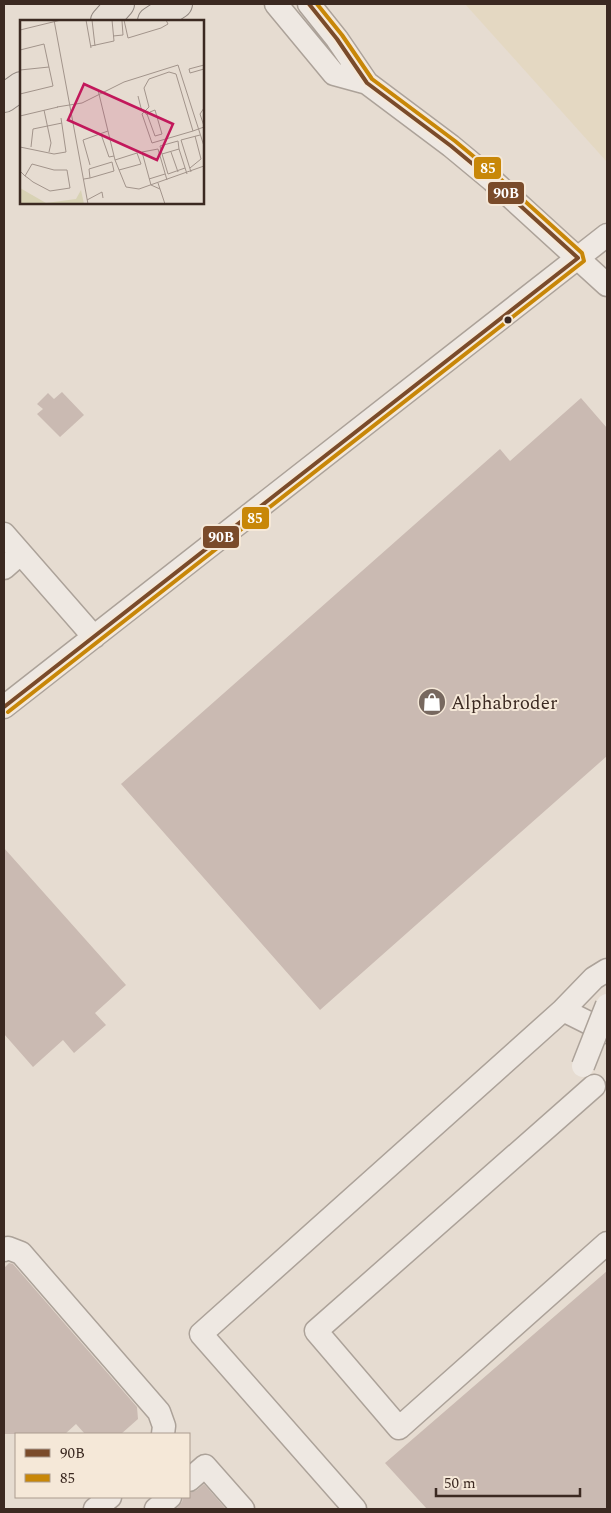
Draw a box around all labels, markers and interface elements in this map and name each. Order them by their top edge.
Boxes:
inset map [20,20,204,204]
line badge: 85 [473,156,502,180]
text: 85 [480,158,496,179]
line badge: 90B [487,181,525,205]
text: 90B [493,183,519,204]
unlabelled marker [503,315,513,325]
line badge: 85 [241,506,270,530]
text: 85 [247,508,263,529]
line badge: 90B [202,525,240,549]
text: 90B [208,527,234,548]
shop icon: Alphabroder [417,687,447,717]
place label: Alphabroder [451,689,558,718]
legend [15,1433,190,1498]
text: 90B [60,1442,85,1465]
scale bar [436,1466,580,1498]
text: 85 [60,1467,75,1490]
text: 50 m [444,1472,476,1495]

